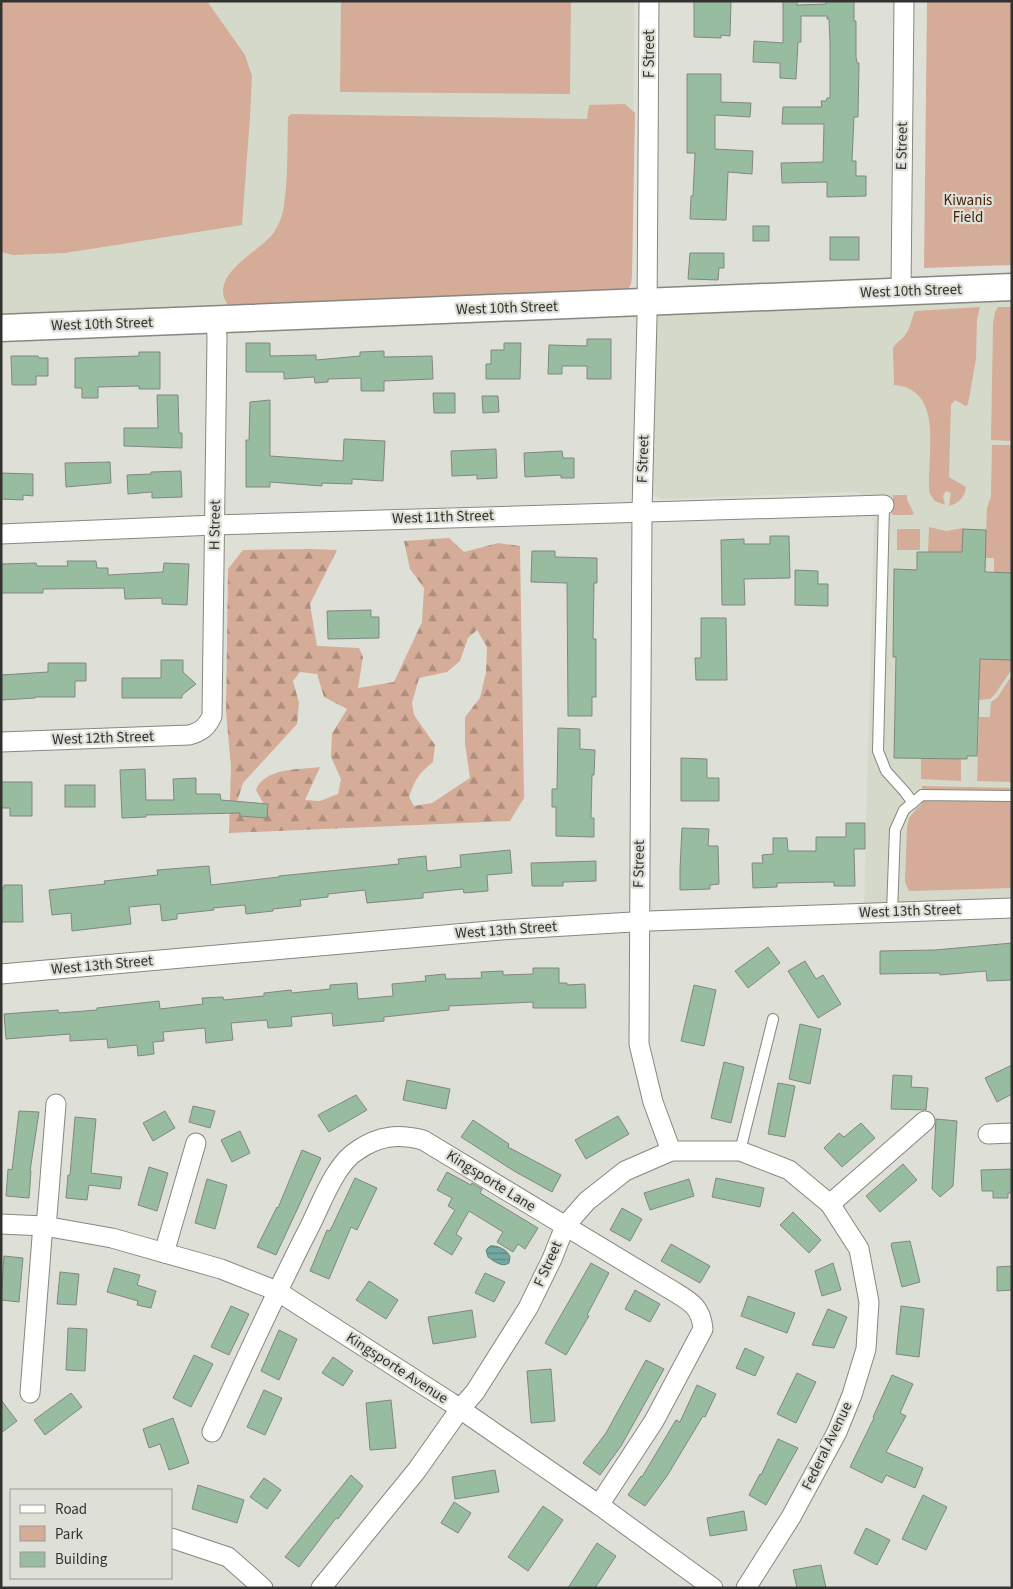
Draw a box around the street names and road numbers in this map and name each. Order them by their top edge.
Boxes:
street label: F Street [639,30,660,78]
street label: E Street [891,122,913,170]
street label: West 10th Street [860,279,962,303]
street label: West 10th Street [456,296,558,320]
street label: West 10th Street [51,312,153,336]
street label: F Street [632,435,654,483]
street label: H Street [204,500,226,550]
street label: West 11th Street [392,505,494,529]
street label: West 12th Street [52,726,154,750]
street label: F Street [628,840,650,888]
street label: West 13th Street [859,899,961,923]
street label: West 13th Street [454,916,558,944]
street label: West 13th Street [50,950,154,980]
street label: Kingsporte Lane [442,1145,540,1217]
street label: F Street [529,1238,567,1290]
street label: Kingsporte Avenue [342,1327,452,1409]
street label: Federal Avenue [797,1398,857,1494]

